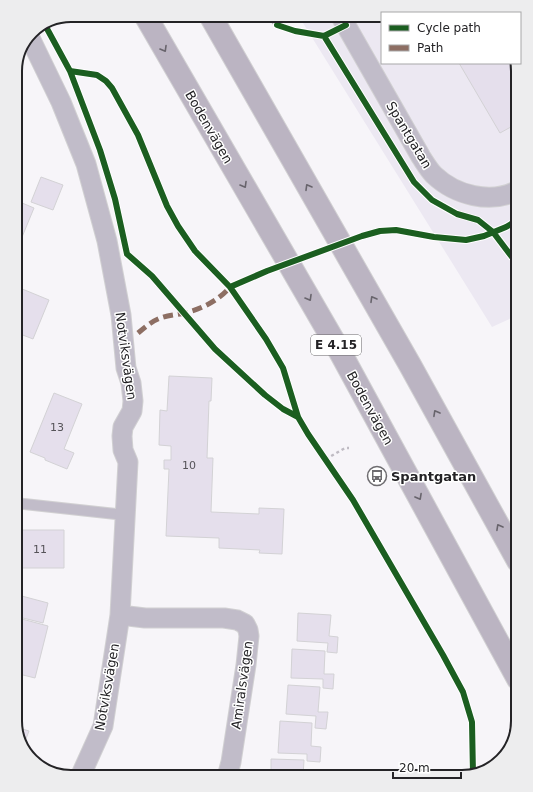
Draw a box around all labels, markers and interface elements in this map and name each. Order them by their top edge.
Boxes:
legend [381,12,521,64]
text: Cycle path [417,21,481,35]
text: Path [417,41,443,55]
one-way arrow [160,45,167,52]
street label: Bodenvägen [182,88,236,166]
street label: Spantgatan [383,99,435,171]
one-way arrow [239,181,246,189]
one-way arrow [306,183,313,191]
one-way arrow [304,294,311,301]
one-way arrow [370,296,377,304]
street label: Notviksvägen [112,311,140,401]
road number: E 4.15 [311,335,361,355]
street label: Bodenvägen [344,369,396,447]
one-way arrow [434,410,441,417]
house number: 13 [50,421,64,434]
house number: 10 [182,459,196,472]
bus stop icon: Spantgatan [366,465,388,487]
place label: Spantgatan [391,469,476,484]
one-way arrow [415,493,422,500]
one-way arrow [497,523,504,531]
house number: 11 [33,543,47,556]
street label: Amiralsvägen [228,640,256,730]
street label: Notviksvägen [92,642,122,732]
scale bar [393,754,461,780]
text: 20 m [399,761,430,775]

